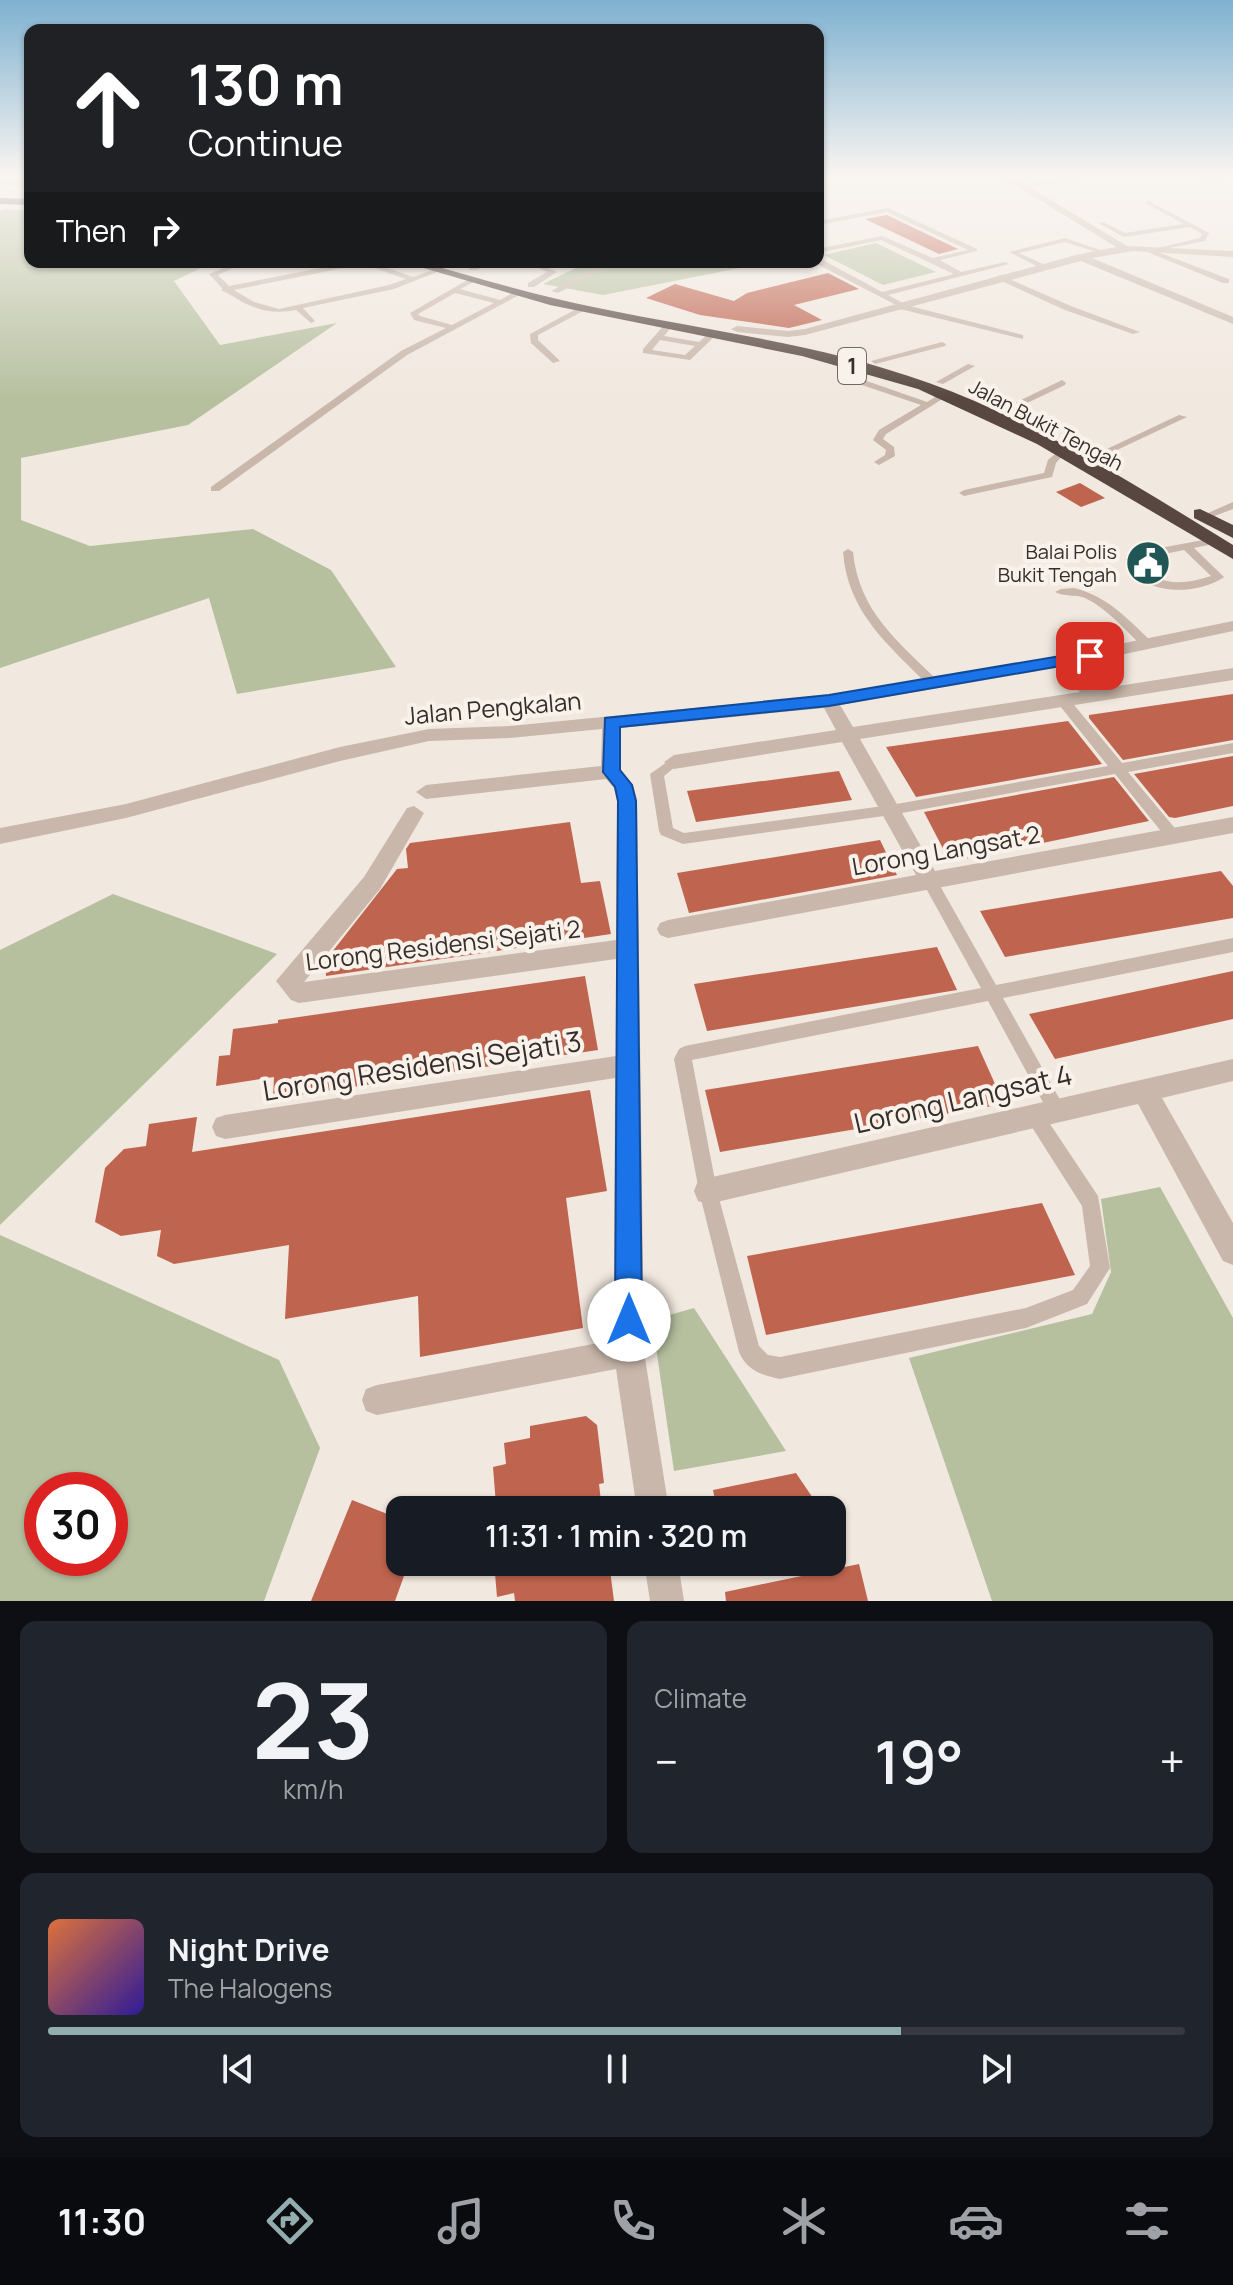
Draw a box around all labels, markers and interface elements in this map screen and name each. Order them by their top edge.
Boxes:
text: 130 m [188,45,344,122]
icon: ahead [56,56,160,160]
text: Continue [188,118,343,167]
icon: right [143,208,187,252]
text: Then [56,210,127,251]
road number: 1 [838,348,866,384]
street label: Jalan Bukit Tengah [964,372,1128,477]
place label: Balai Polis Bukit Tengah [998,538,1117,588]
public building icon: Balai Polis Bukit Tengah [1124,539,1172,587]
pin [1056,622,1124,690]
icon: arrive [1068,634,1112,678]
street label: Jalan Pengkalan [403,683,583,732]
street label: Lorong Langsat 2 [849,817,1042,882]
street label: Lorong Residensi Sejati 2 [303,911,582,978]
street label: Lorong Residensi Sejati 3 [260,1021,584,1109]
street label: Lorong Langsat 4 [850,1054,1076,1142]
position arrow [587,1278,671,1362]
speed limit sign: 30 [24,1472,128,1576]
text: 11:31 · 1 min · 320 m [485,1515,747,1556]
text: 23 [252,1648,374,1790]
text: Climate [655,1680,747,1716]
text: 19° [874,1720,964,1802]
text: − [655,1731,678,1791]
text: + [1160,1731,1185,1791]
text: km/h [283,1771,343,1807]
text: Night Drive [168,1929,330,1970]
text: The Halogens [168,1970,332,2006]
icon: previous [216,2047,260,2091]
icon: pause [595,2047,639,2091]
icon: next [974,2047,1018,2091]
icon: directions [262,2193,318,2249]
icon: music [433,2193,489,2249]
icon: phone [605,2193,661,2249]
icon: climate [776,2193,832,2249]
icon: car [948,2193,1004,2249]
icon: filters [1119,2193,1175,2249]
text: 11:30 [58,2197,146,2246]

